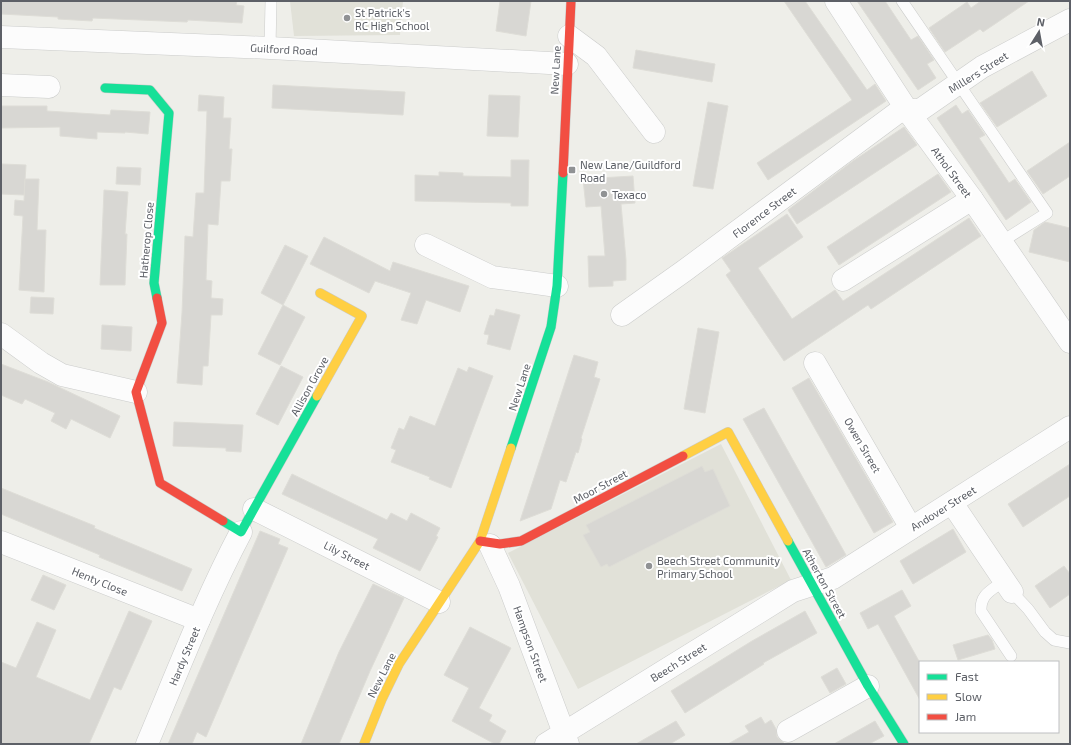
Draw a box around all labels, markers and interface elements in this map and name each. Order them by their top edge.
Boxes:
place label: St Patrick's RC High School [355,6,430,32]
north arrow [1019,12,1059,52]
marker: St Patrick's RC High School [342,13,352,23]
text: N [1036,15,1046,29]
street label: Guilford Road [250,41,318,57]
street label: New Lane [547,45,563,95]
street label: Millers Street [946,49,1010,95]
street label: Athol Street [929,144,975,200]
place label: New Lane/Guildford Road [580,158,681,184]
marker: New Lane/Guildford Road [567,165,577,175]
street label: Florence Street [730,184,798,240]
place label: Texaco [612,188,646,201]
marker: Texaco [599,189,609,199]
street label: Hatherop Close [136,201,156,279]
street label: Allison Grove [287,354,331,418]
street label: New Lane [505,362,533,412]
street label: Owen Street [842,415,884,475]
street label: Moor Street [571,466,629,506]
street label: Andover Street [908,483,978,533]
street label: Lily Street [322,538,372,572]
street label: Atherton Street [801,546,849,620]
place label: Beech Street Community Primary School [657,554,780,580]
marker: Beech Street Community Primary School [644,561,654,571]
street label: Henty Close [70,564,130,598]
street label: Hampson Street [511,604,551,684]
street label: Hardy Street [166,625,202,687]
street label: Beech Street [648,640,708,684]
street label: New Lane [364,650,398,700]
legend [919,661,1059,733]
text: Fast [955,669,979,683]
text: Slow [955,689,982,703]
text: Jam [955,709,976,723]

